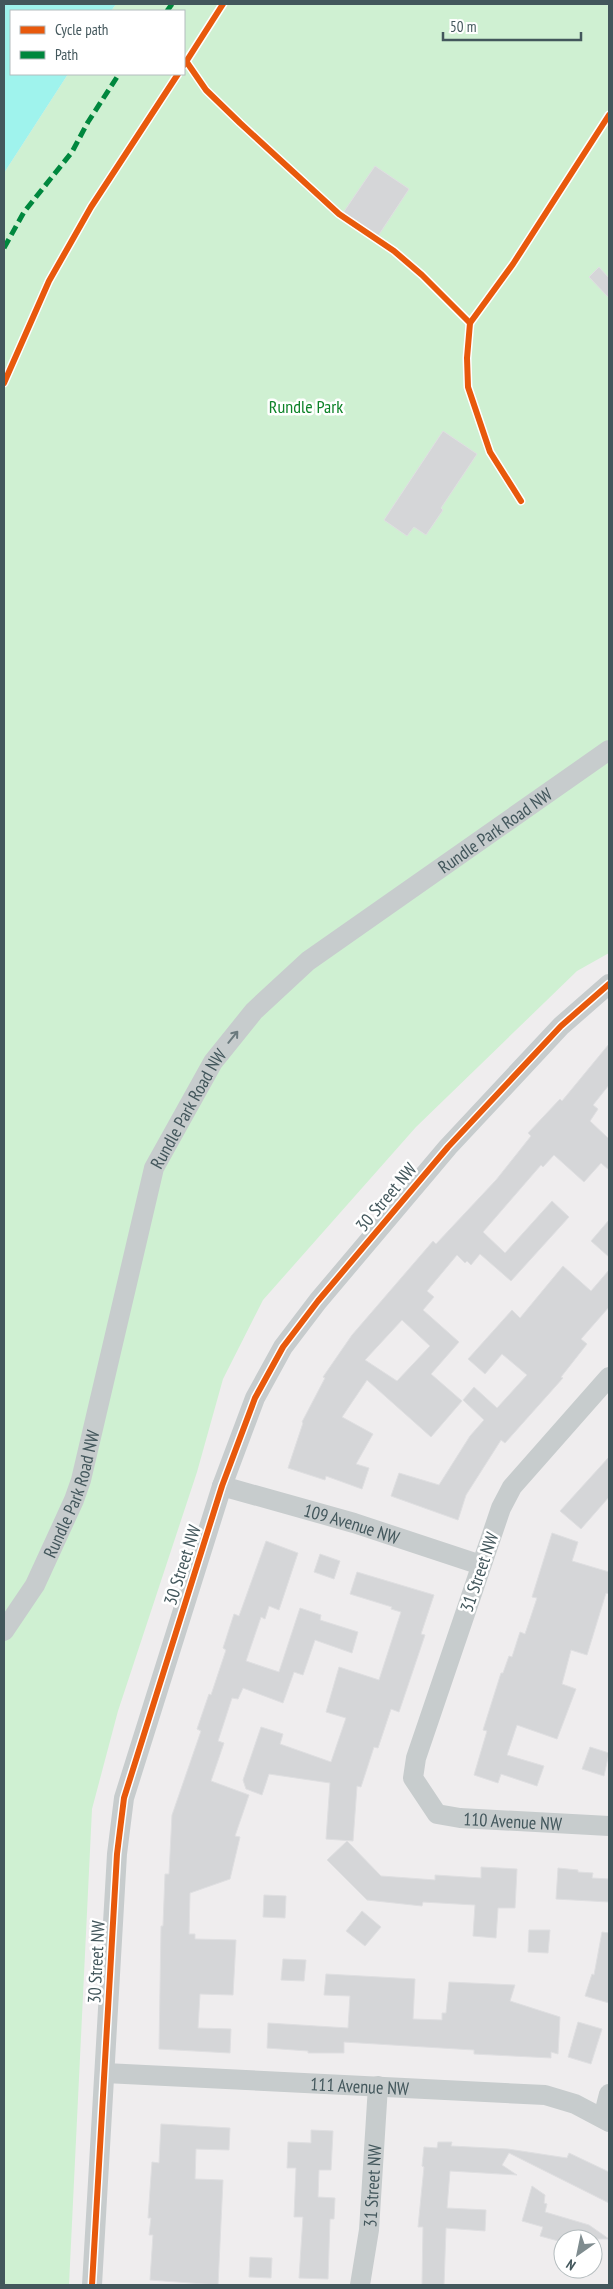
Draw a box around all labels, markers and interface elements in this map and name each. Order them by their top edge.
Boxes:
legend [10,10,185,75]
scale bar [443,10,580,42]
text: 50 m [450,17,476,36]
text: Cycle path [55,20,108,39]
text: Path [55,45,78,64]
park label: Rundle Park [269,395,343,418]
street label: Rundle Park Road NW [433,782,556,878]
one-way arrow [228,1030,239,1043]
street label: Rundle Park Road NW [145,1044,231,1172]
street label: 30 Street NW [351,1158,421,1236]
street label: Rundle Park Road NW [38,1428,104,1561]
street label: 109 Avenue NW [301,1498,403,1549]
street label: 30 Street NW [158,1522,206,1608]
street label: 31 Street NW [455,1529,503,1615]
street label: 110 Avenue NW [463,1807,563,1835]
street label: 30 Street NW [82,1920,110,2004]
street label: 111 Avenue NW [310,2072,410,2100]
street label: 31 Street NW [358,2144,386,2228]
north arrow [553,2229,603,2279]
text: N [563,2255,579,2275]

